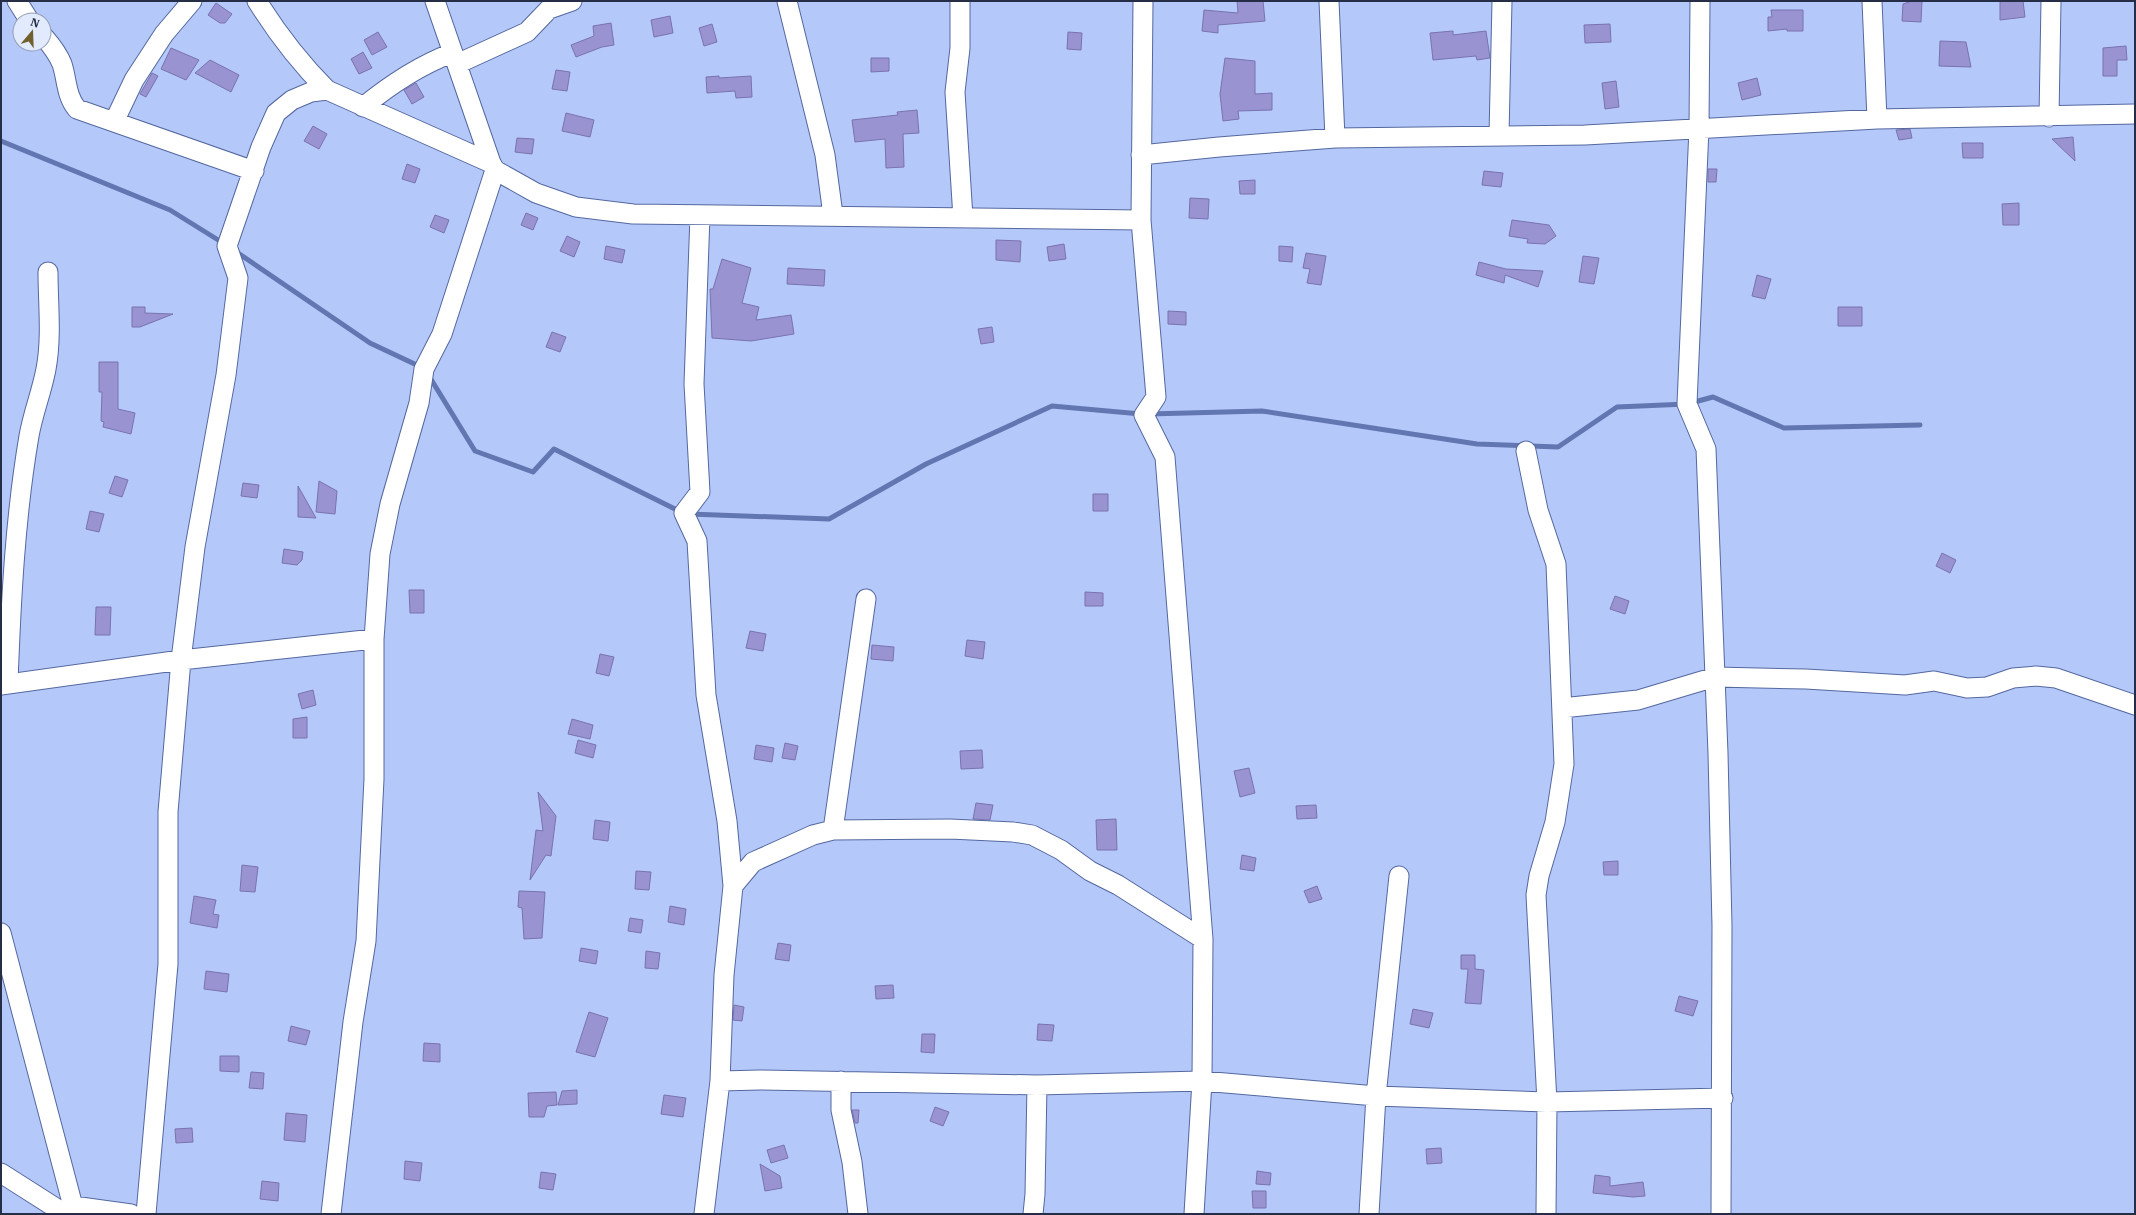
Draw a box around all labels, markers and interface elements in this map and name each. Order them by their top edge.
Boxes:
north arrow [12,12,52,52]
text: N [29,15,42,31]

